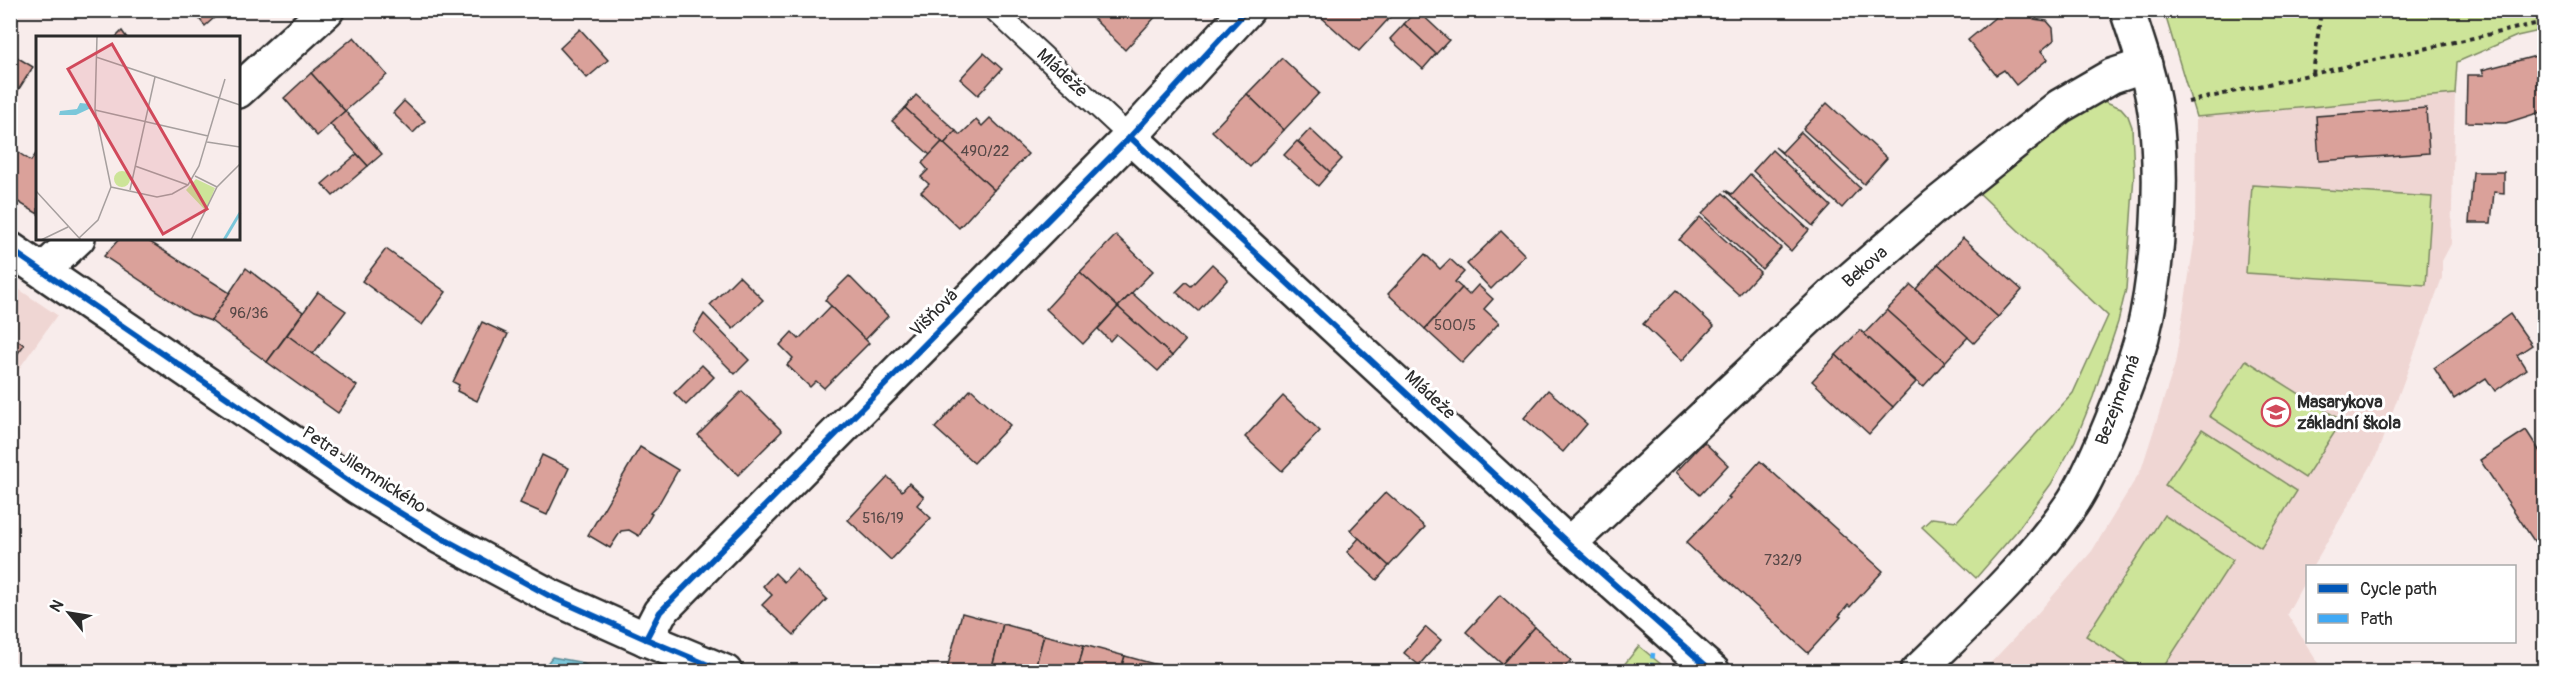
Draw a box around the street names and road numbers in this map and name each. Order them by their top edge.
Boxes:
street label: Mládeže [1032,44,1093,103]
street label: Bekova [1838,241,1892,293]
street label: Višňová [905,284,963,342]
street label: Bezejmenná [2090,352,2146,448]
street label: Mládeže [1400,366,1461,425]
street label: Petra Jilemnického [298,421,431,519]

